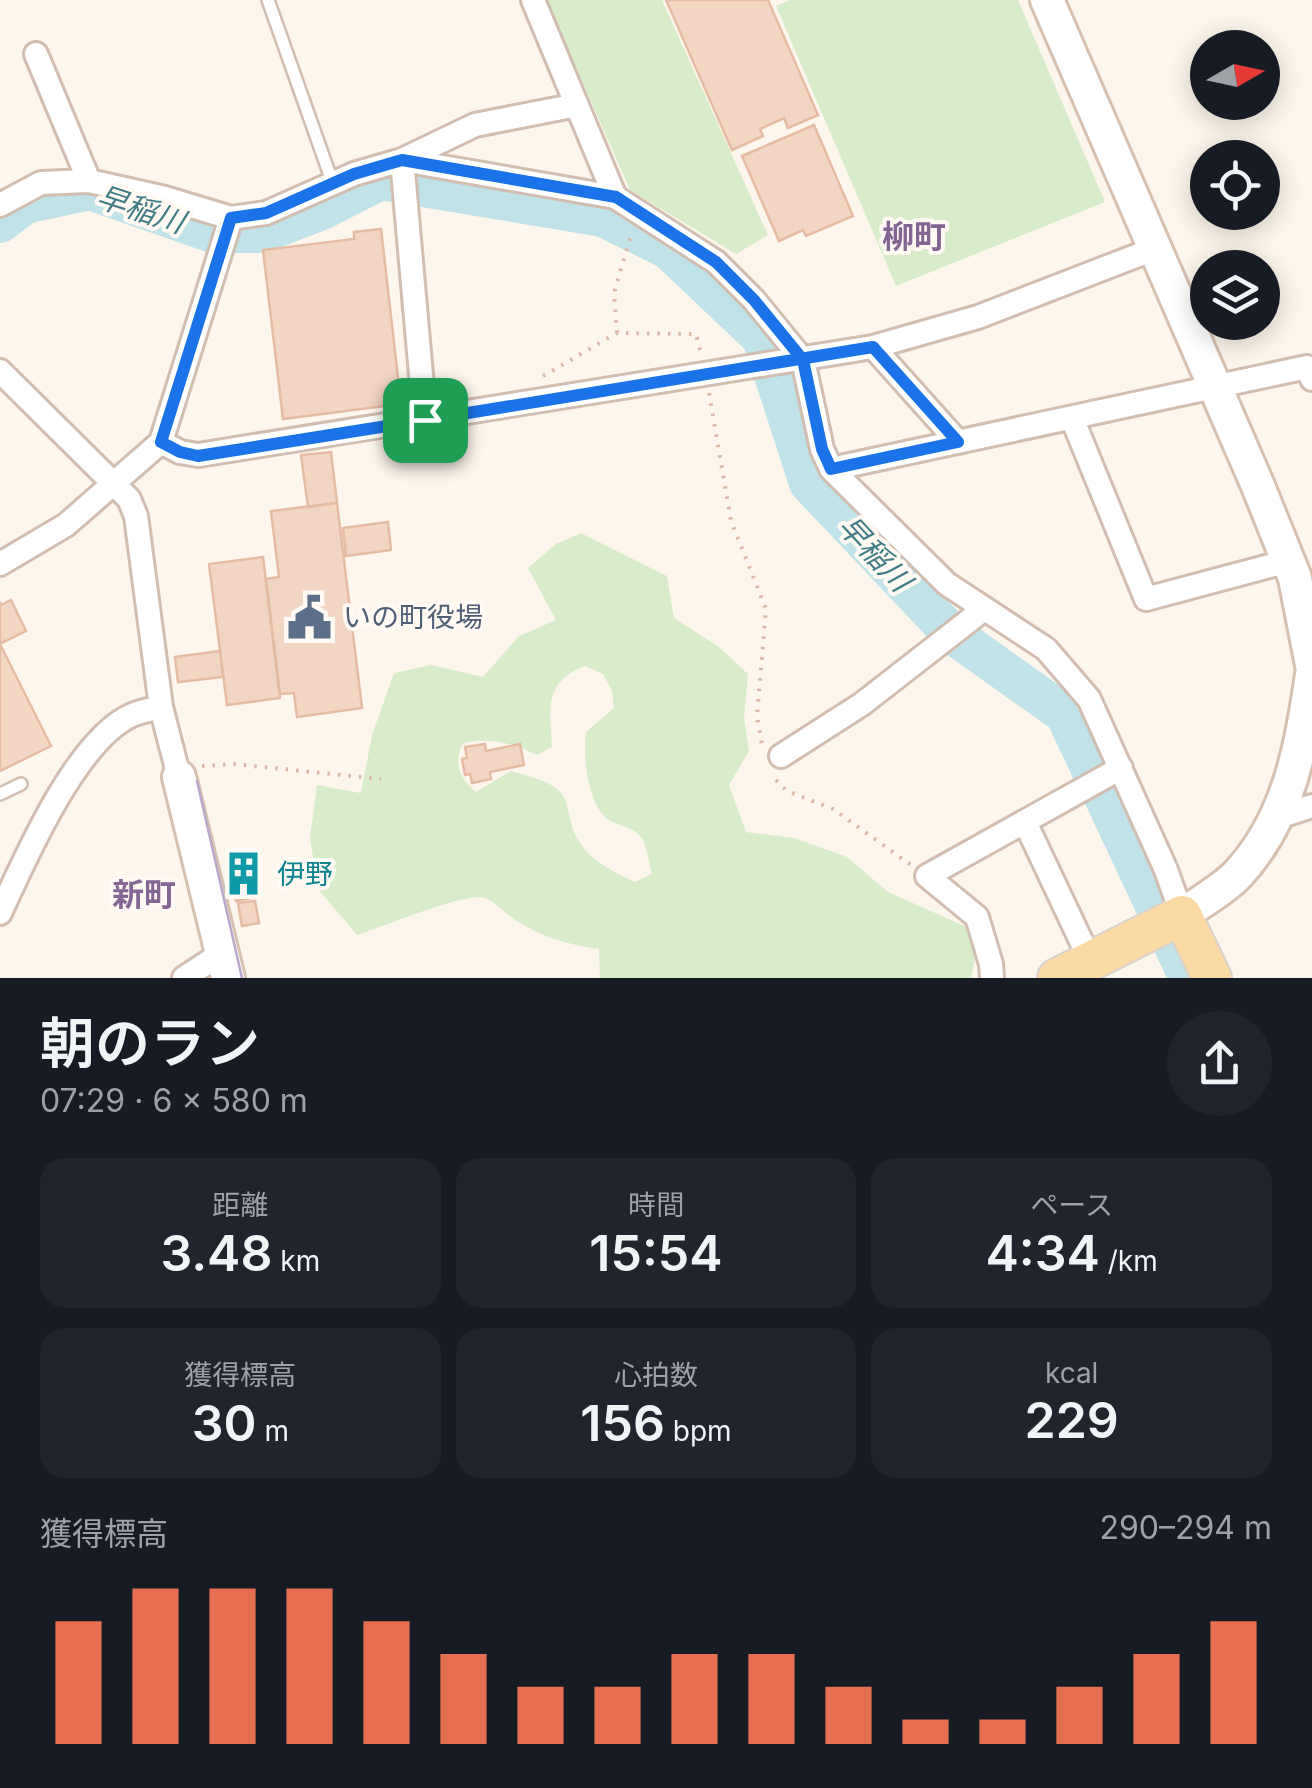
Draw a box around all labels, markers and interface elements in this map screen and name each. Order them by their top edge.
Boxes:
north arrow [1190,30,1280,120]
map controls [1190,30,1280,340]
button: locate [1190,140,1280,230]
water label: 早稲川 [93,178,192,241]
district label: 柳町 [882,217,946,256]
button: layers [1190,250,1280,340]
pin [383,378,468,463]
icon: arrive [398,393,453,448]
water label: 早稲川 [831,508,921,600]
public building icon: いの町役場 [286,593,334,641]
place label: いの町役場 [343,600,483,634]
building icon: 伊野 [220,850,268,898]
place label: 伊野 [277,857,333,891]
district label: 新町 [112,875,176,914]
text: 朝のラン [40,1010,260,1076]
button: share [1167,1011,1272,1116]
text: 07:29 · 6 × 580 m [40,1081,308,1120]
text: 距離 [212,1188,268,1222]
text: 時間 [628,1188,684,1222]
text: ペース [1030,1188,1113,1222]
text: 3.48 [160,1223,272,1283]
text: 15:54 [589,1223,723,1283]
text: 4:34 [986,1223,1100,1283]
text: km [272,1244,320,1278]
text: /km [1100,1244,1158,1278]
text: kcal [1045,1356,1098,1390]
text: 獲得標高 [184,1358,296,1392]
text: 心拍数 [614,1358,698,1392]
text: 229 [1025,1390,1119,1450]
text: 30 [192,1393,257,1453]
text: 156 [580,1393,665,1453]
text: m [257,1414,289,1448]
text: bpm [665,1414,732,1448]
text: 290–294 m [1099,1508,1272,1547]
text: 獲得標高 [40,1514,168,1553]

